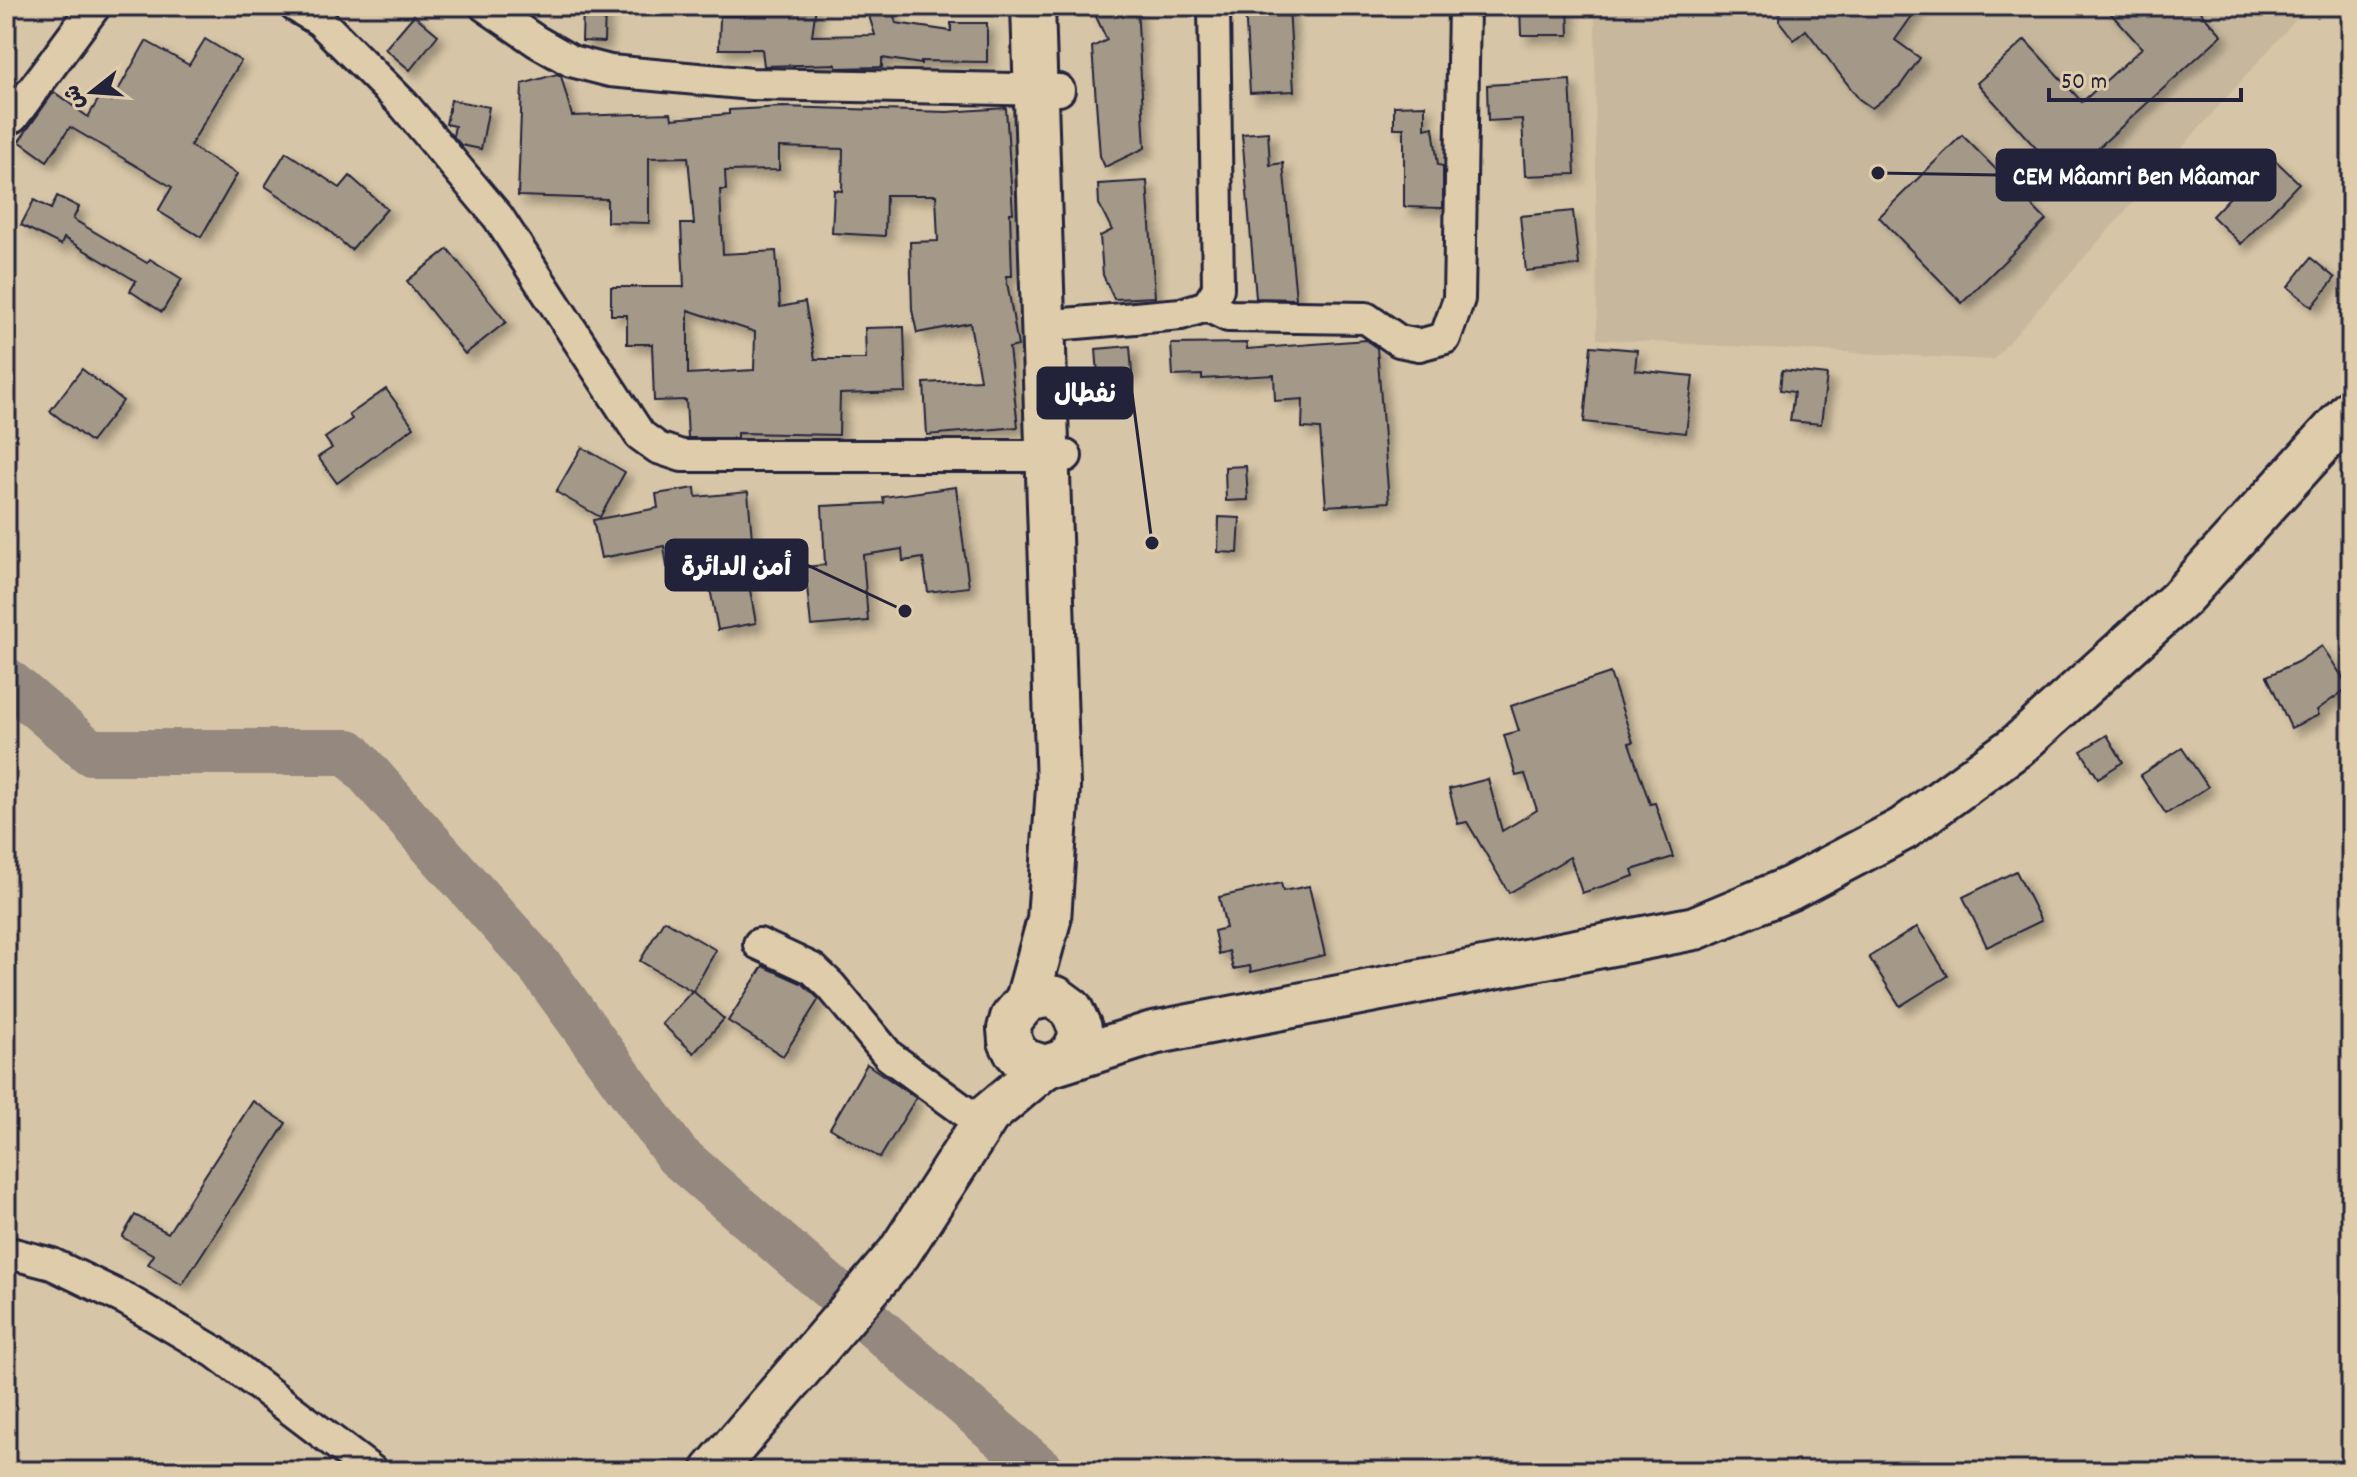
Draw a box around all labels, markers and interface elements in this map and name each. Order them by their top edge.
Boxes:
north arrow [52,52,132,132]
scale bar [2049,52,2241,102]
text: 50 m [2061,66,2107,100]
text: ش [58,81,95,113]
callout: CEM Mâamri Ben Mâamar [1997,150,2275,200]
text: CEM Mâamri Ben Mâamar [2013,160,2259,197]
callout: نفطال [1038,368,1132,418]
text: نفطال [1054,378,1116,415]
callout: أمن الدائرة [666,540,807,590]
text: أمن الدائرة [681,550,791,588]

